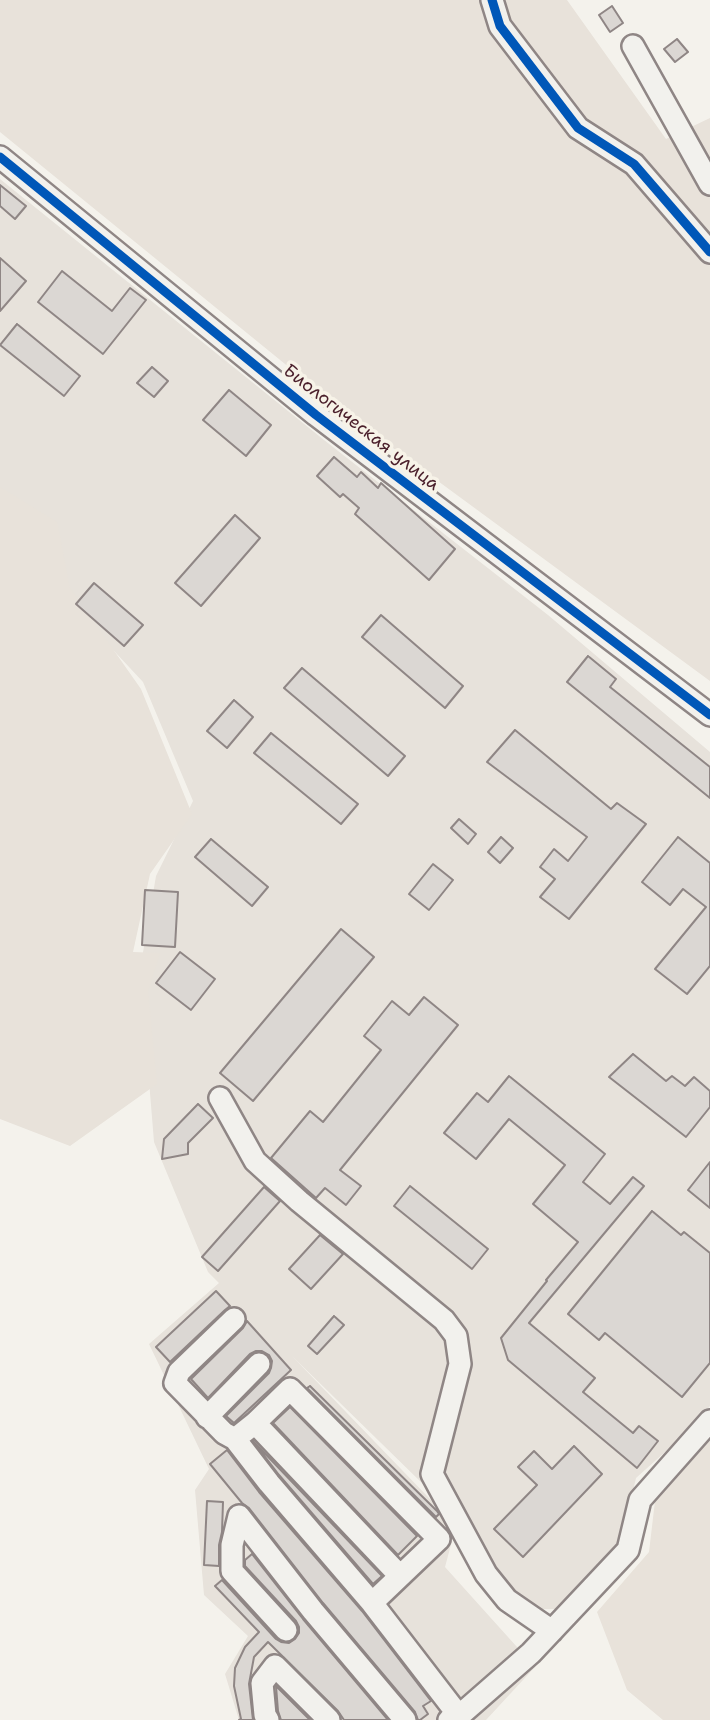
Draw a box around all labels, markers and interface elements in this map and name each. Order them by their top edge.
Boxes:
street label: Биологическая улица [279,360,443,496]

